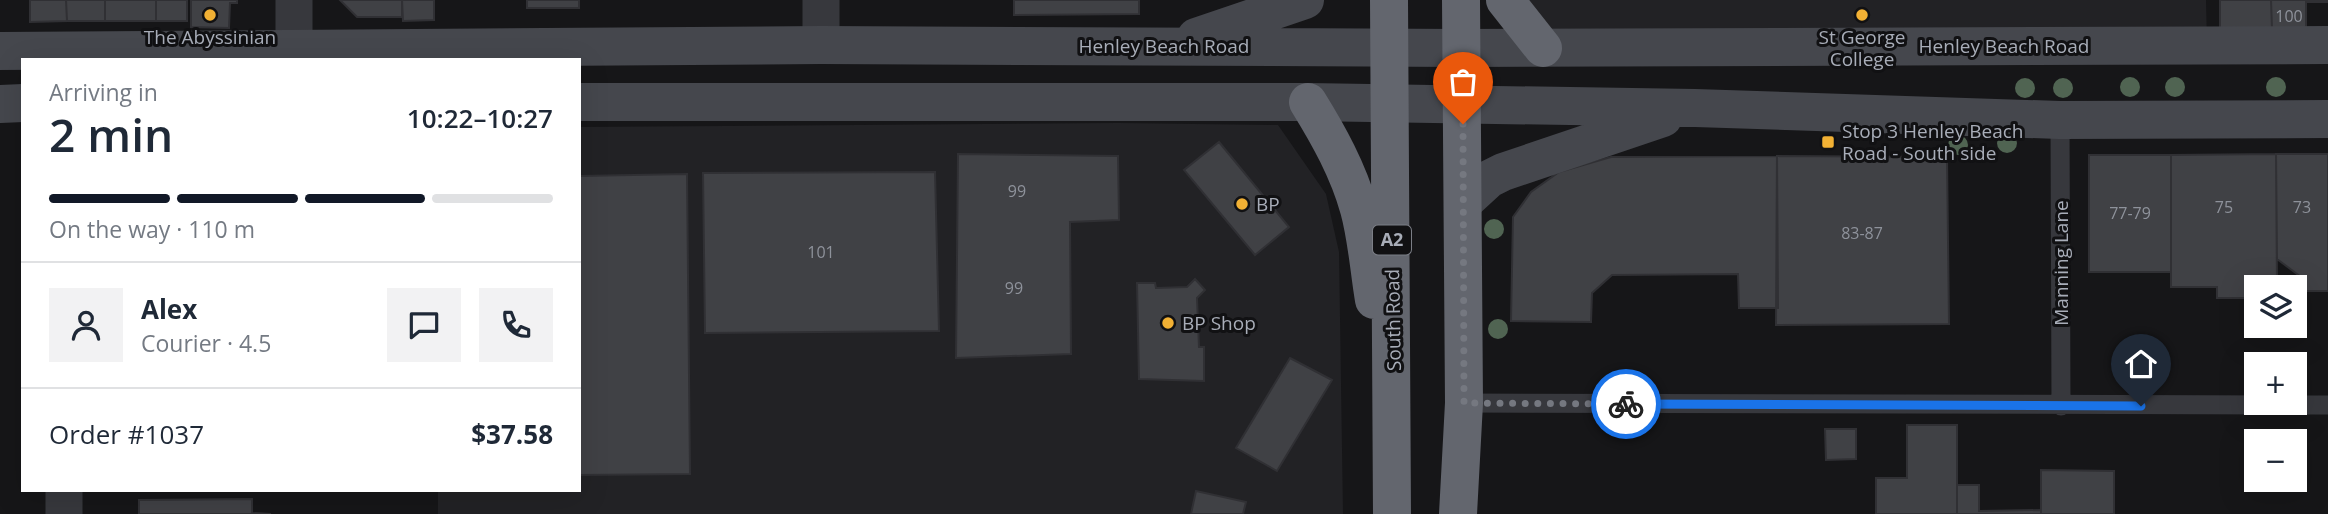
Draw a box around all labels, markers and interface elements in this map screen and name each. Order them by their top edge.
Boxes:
house number: 100 [2275,5,2303,27]
marker: The Abyssinian [202,7,218,23]
marker: St George College [1854,7,1870,23]
place label: The Abyssinian [144,24,276,50]
place label: St George College [1819,24,1905,72]
street label: Henley Beach Road [1079,33,1249,59]
street label: Henley Beach Road [1919,33,2089,59]
pin [1433,52,1493,124]
icon: bag [1444,63,1482,101]
text: Arriving in [49,76,158,108]
text: 10:22–10:27 [407,100,553,136]
text: 2 min [49,103,173,165]
place label: Stop 3 Henley Beach Road - South side [1842,118,2023,166]
marker: Stop 3 Henley Beach Road - South side [1820,134,1836,150]
house number: 99 [1008,180,1026,202]
place label: BP [1256,191,1280,217]
marker: BP [1234,196,1250,212]
house number: 75 [2215,196,2233,218]
house number: 73 [2293,196,2311,218]
street label: Manning Lane [2048,200,2074,326]
house number: 77-79 [2109,202,2151,224]
text: On the way · 110 m [49,213,255,245]
house number: 83-87 [1841,222,1883,244]
road number: A2 [1373,226,1411,254]
house number: 101 [807,241,835,263]
street label: South Road [1379,269,1407,371]
map controls [2244,275,2307,492]
button: layers [2244,275,2307,338]
house number: 99 [1005,277,1023,299]
button: person [49,288,123,362]
button: chat [387,288,461,362]
button: phone [479,288,553,362]
text: Alex [141,291,197,327]
place label: BP Shop [1182,310,1256,336]
marker: BP Shop [1160,315,1176,331]
text: Courier · 4.5 [141,327,271,359]
pin [2111,334,2171,406]
icon: home [2122,345,2160,383]
button: + [2244,352,2307,415]
courier [1591,369,1661,439]
icon: bike [1607,385,1645,423]
text: Order #1037 [49,416,204,452]
text: $37.58 [471,416,553,452]
button: − [2244,429,2307,492]

